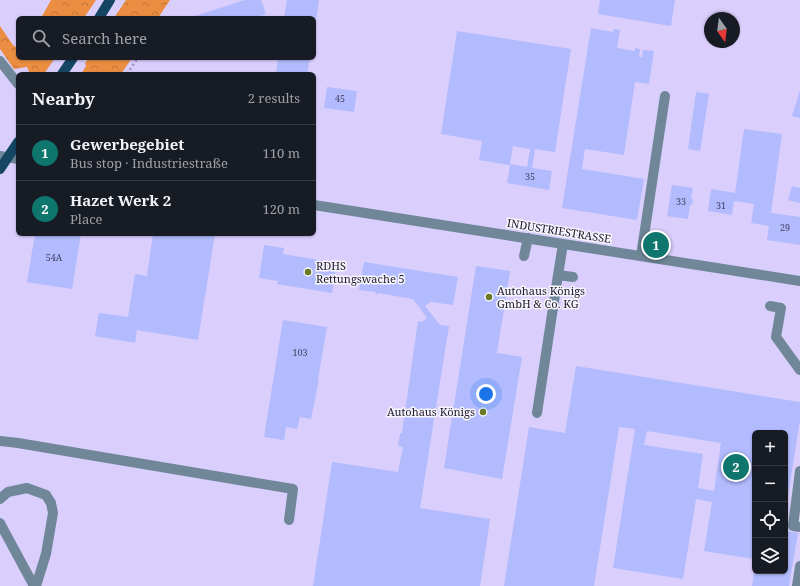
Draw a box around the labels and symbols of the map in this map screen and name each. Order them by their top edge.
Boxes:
north arrow [704,12,740,48]
house number: 45 [335,92,345,105]
house number: 35 [525,170,535,183]
house number: 33 [676,195,686,208]
house number: 31 [716,199,726,212]
street label: INDUSTRIESTRASSE [506,215,612,246]
house number: 29 [780,221,790,234]
pin: 1 [643,230,669,260]
house number: 54A [46,251,63,264]
place label: RDHS Rettungswache 5 [316,258,405,286]
marker: RDHS Rettungswache 5 [303,267,313,277]
place label: Autohaus Königs GmbH & Co. KG [497,283,585,311]
marker: Autohaus Königs GmbH & Co. KG [484,292,494,302]
house number: 103 [292,346,308,359]
your location [476,384,496,404]
place label: Autohaus Königs [387,404,475,419]
marker: Autohaus Königs [478,407,488,417]
pin: 2 [723,452,749,482]

